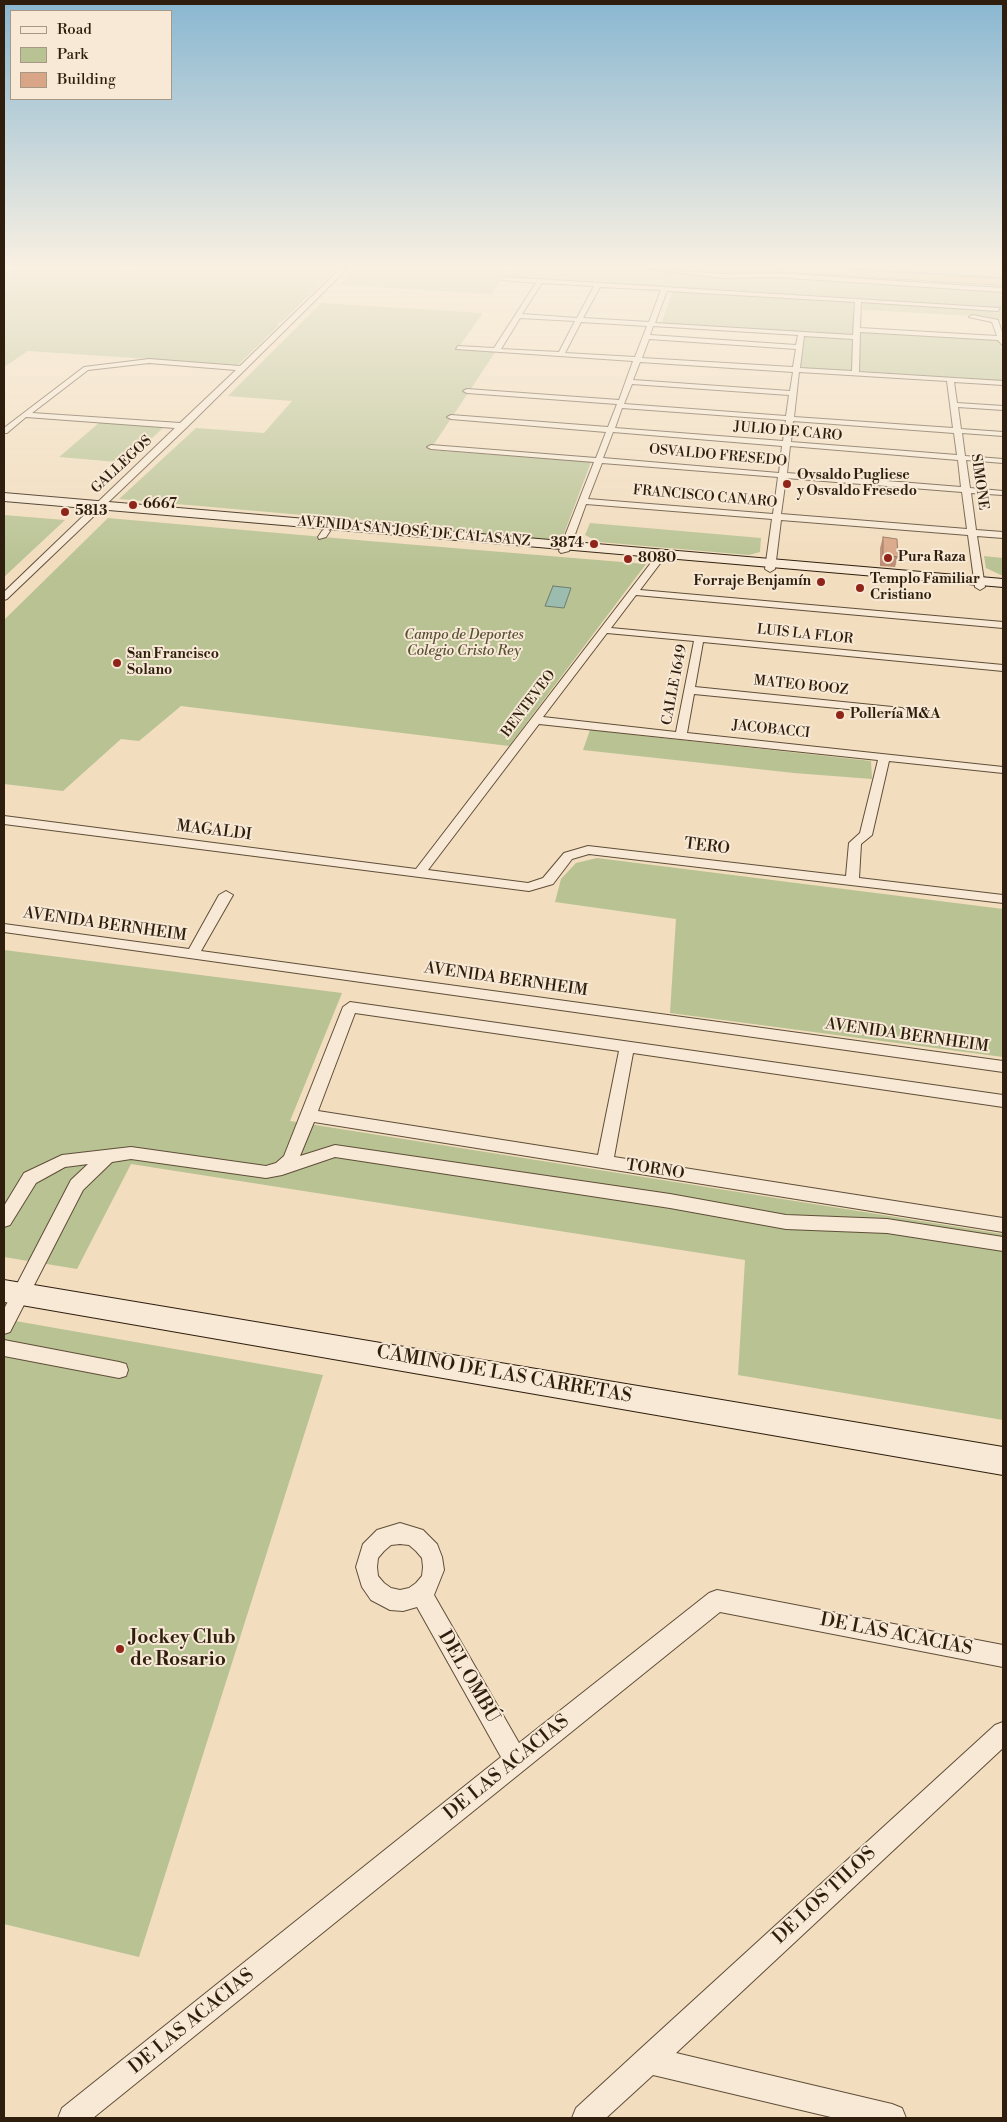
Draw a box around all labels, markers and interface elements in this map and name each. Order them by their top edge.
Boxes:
legend [10,10,172,100]
text: Road [57,20,92,39]
text: Park [57,45,88,64]
text: Building [57,70,116,89]
street label: JULIO DE CARO [733,419,843,445]
street label: GALLEGOS [88,433,156,497]
street label: OSVALDO FRESEDO [648,442,788,470]
street label: SIMONE [967,453,991,511]
place label: Ovsaldo Pugliese y Osvaldo Fresedo [797,468,917,501]
marker: Ovsaldo Pugliese y Osvaldo Fresedo [781,478,793,490]
street label: FRANCISCO CANARO [632,482,778,512]
place label: 6667 [143,497,177,513]
marker: 6667 [127,499,139,511]
place label: 5813 [75,504,108,520]
marker: 5813 [59,506,71,518]
street label: AVENIDA SAN JOSÉ DE CALASANZ [297,513,531,551]
place label: 3874 [550,536,584,552]
marker: 3874 [588,538,600,550]
place label: Pura Raza [898,550,966,566]
place label: 8080 [638,551,676,567]
marker: Pura Raza [882,552,894,564]
marker: 8080 [622,553,634,565]
place label: Templo Familiar Cristiano [870,572,980,604]
place label: Forraje Benjamín [694,574,811,590]
marker: Forraje Benjamín [815,576,827,588]
marker: Templo Familiar Cristiano [854,582,866,594]
street label: LUIS LA FLOR [756,622,854,648]
park label: Campo de Deportes Colegio Cristo Rey [404,628,524,660]
street label: CALLE 1649 [659,643,691,727]
place label: San Francisco Solano [127,647,219,680]
marker: San Francisco Solano [111,657,123,669]
street label: BENTEVEO [498,667,560,741]
street label: MATEO BOOZ [753,673,849,699]
place label: Pollería M&A [850,707,940,723]
marker: Pollería M&A [834,709,846,721]
street label: JACOBACCI [731,718,811,742]
street label: MAGALDI [175,817,253,845]
street label: TERO [683,835,731,859]
street label: AVENIDA BERNHEIM [22,904,188,946]
street label: AVENIDA BERNHEIM [423,959,589,1001]
street label: AVENIDA BERNHEIM [824,1015,990,1057]
street label: TORNO [624,1156,686,1184]
street label: CAMINO DE LAS CARRETAS [375,1341,633,1409]
street label: DE LAS ACACIAS [818,1609,974,1661]
place label: Jockey Club de Rosario [130,1627,236,1671]
street label: DEL OMBÚ [432,1627,504,1727]
marker: Jockey Club de Rosario [114,1643,126,1655]
street label: DE LAS ACACIAS [440,1710,574,1826]
street label: DE LOS TILOS [769,1842,881,1950]
street label: DE LAS ACACIAS [125,1964,259,2080]

